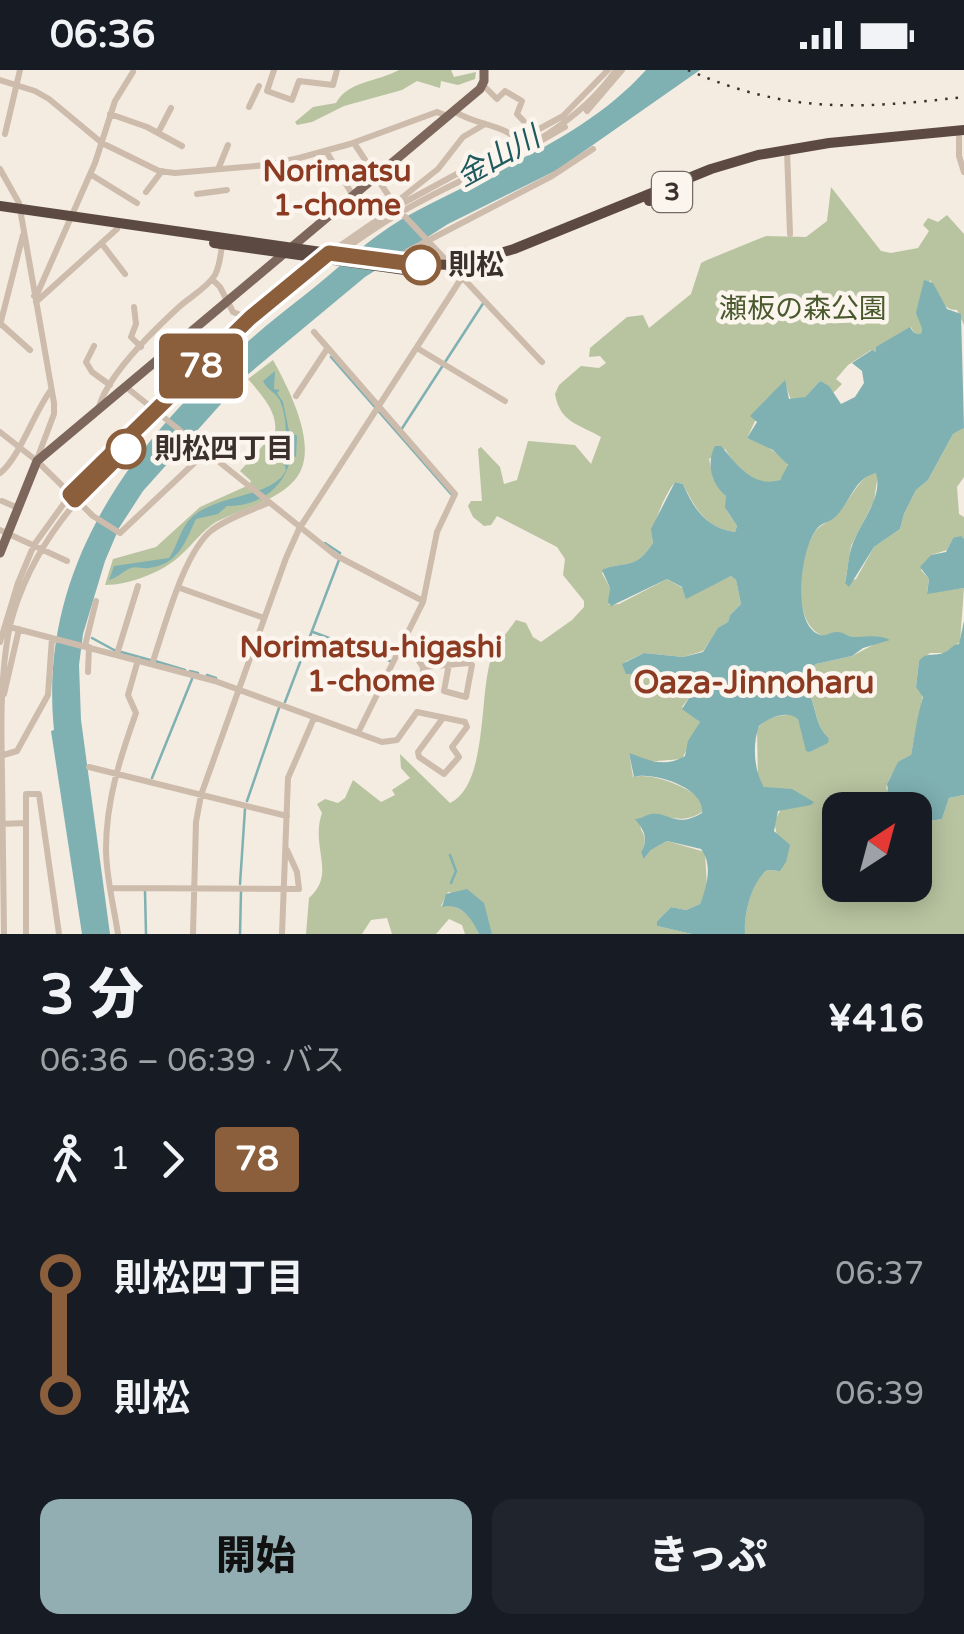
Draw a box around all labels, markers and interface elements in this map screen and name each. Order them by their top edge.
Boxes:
text: 06:36 [50,12,155,58]
water label: 金山川 [450,118,549,195]
district label: Norimatsu 1-chome [262,153,412,224]
road number: 3 [652,172,692,212]
marker: 則松 [402,246,440,284]
place label: 則松 [448,248,504,282]
park label: 瀬板の森公園 [719,292,887,326]
line badge: 78 [156,334,246,398]
text: 78 [179,345,223,387]
marker: 則松四丁目 [107,430,145,468]
place label: 則松四丁目 [154,432,294,466]
district label: Norimatsu-higashi 1-chome [240,629,502,700]
district label: Oaza-Jinnoharu [633,664,875,702]
north arrow [822,792,932,902]
map controls [822,792,932,902]
text: 3 分 [40,963,144,1029]
text: ¥416 [827,996,924,1042]
text: 06:36 – 06:39 · バス [40,1042,345,1080]
icon: walk [40,1132,95,1187]
icon: forward [145,1132,200,1187]
text: 78 [235,1138,279,1180]
text: 1 [110,1140,130,1178]
text: 06:37 [835,1255,924,1293]
text: 則松四丁目 [114,1256,304,1302]
text: 06:39 [835,1375,924,1413]
text: 則松 [114,1376,190,1422]
button: 開始 [40,1499,472,1614]
button: きっぷ [492,1499,924,1614]

